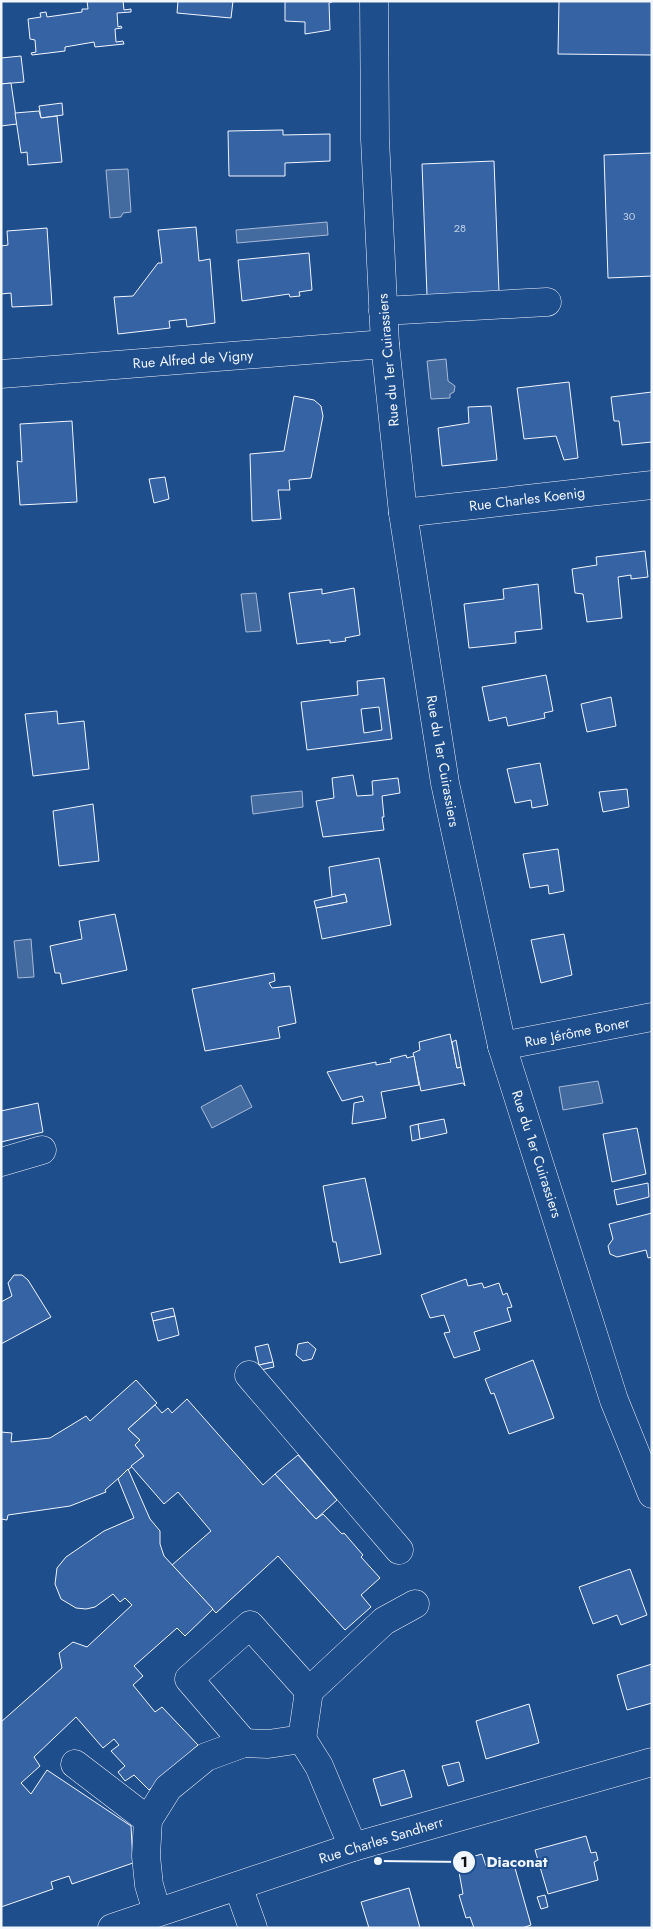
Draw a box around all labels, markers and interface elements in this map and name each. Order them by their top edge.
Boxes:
house number: 30 [623,208,636,224]
house number: 28 [454,220,466,236]
street label: Rue du 1er Cuirassiers [372,292,404,427]
street label: Rue Alfred de Vigny [132,345,255,373]
street label: Rue Charles Koenig [468,482,586,516]
street label: Rue du 1er Cuirassiers [422,694,464,829]
street label: Rue Jérôme Boner [523,1012,631,1052]
street label: Rue du 1er Cuirassiers [507,1088,567,1221]
street label: Rue Charles Sandherr [316,1811,446,1868]
callout: Diaconat [451,1847,557,1877]
text: 1 [460,1851,468,1873]
text: Diaconat [487,1851,548,1873]

